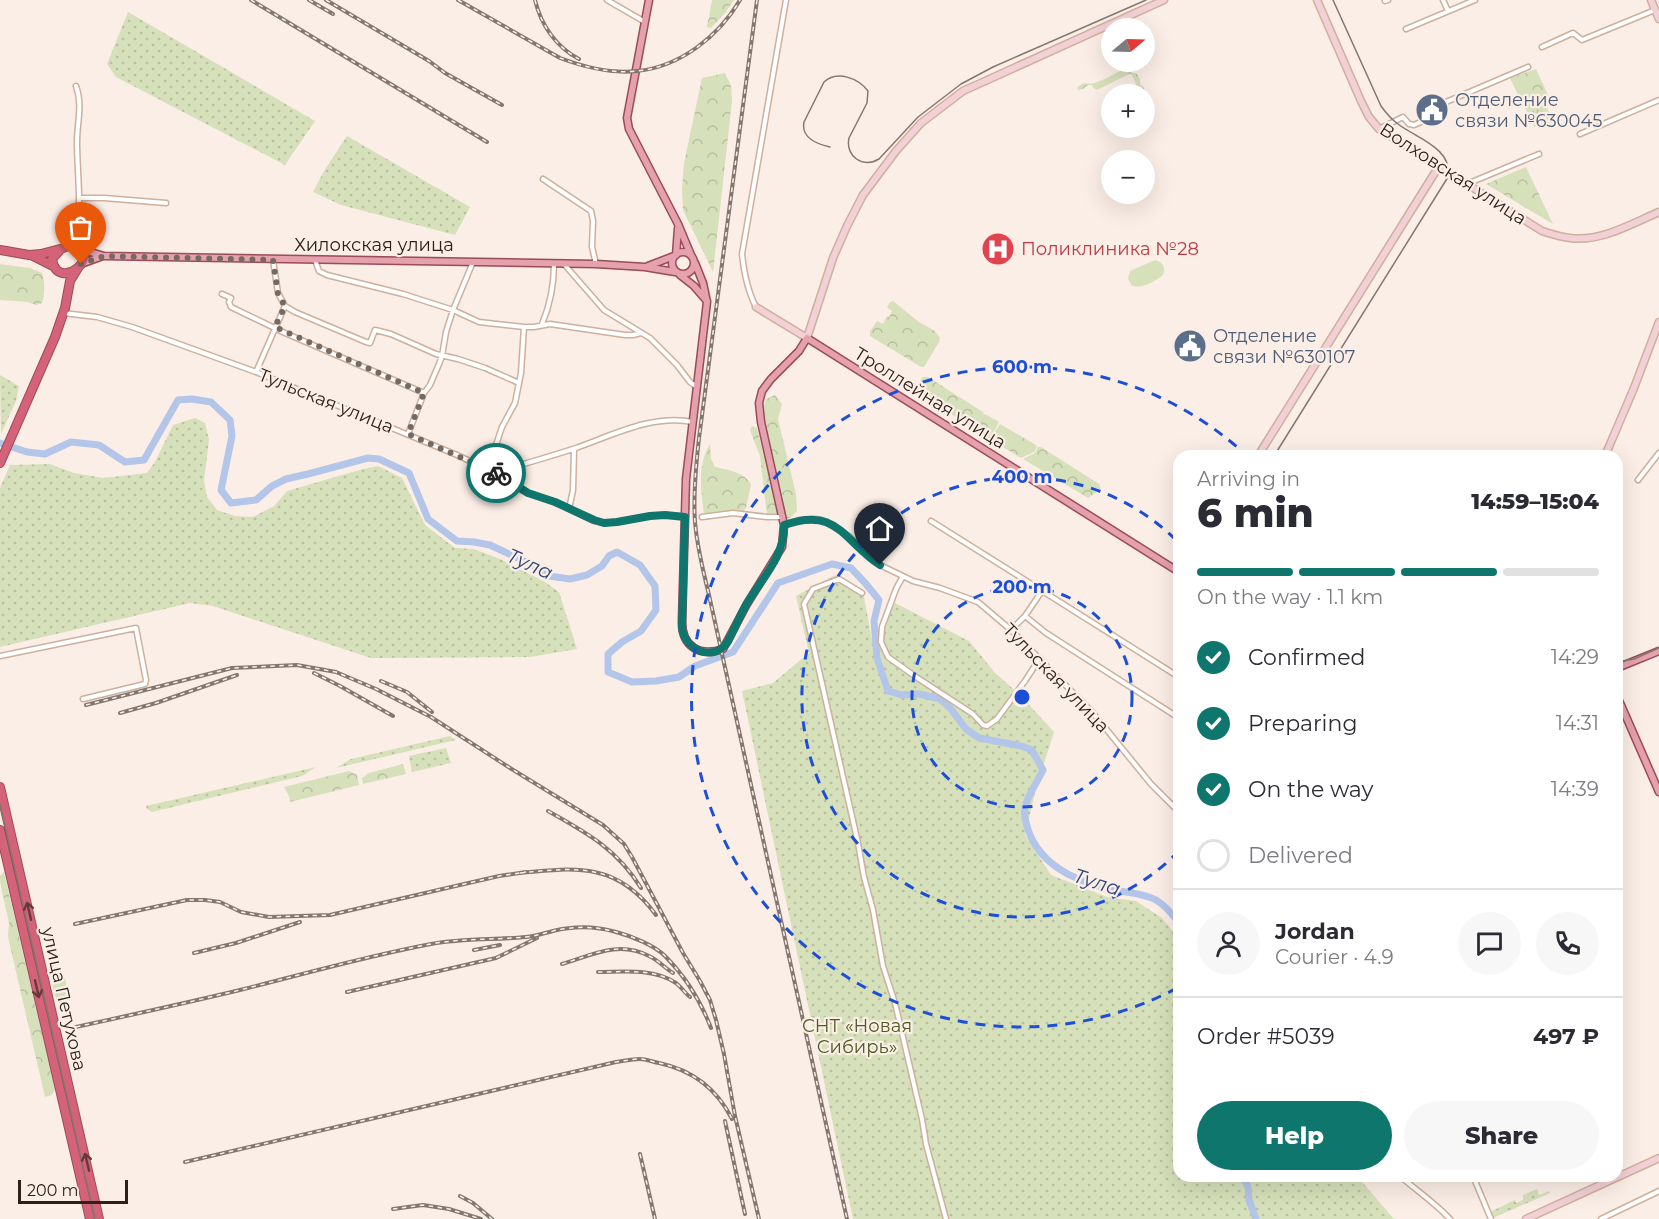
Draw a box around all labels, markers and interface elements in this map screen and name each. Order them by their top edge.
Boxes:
north arrow [1101,18,1155,72]
map controls [1101,18,1155,204]
button: + [1101,84,1155,138]
place label: Отделение связи №630045 [1455,89,1602,132]
public building icon: Отделение связи №630045 [1414,92,1450,128]
street label: Волховская улица [1375,118,1531,230]
button: − [1101,150,1155,204]
pin [55,202,106,264]
icon: bag [64,211,97,244]
hospital icon: Поликлиника №28 [980,231,1016,267]
street label: Хилокская улица [294,234,454,256]
place label: Поликлиника №28 [1021,238,1199,260]
place label: Отделение связи №630107 [1213,325,1355,368]
public building icon: Отделение связи №630107 [1172,328,1208,364]
street label: Троллейная улица [850,342,1010,454]
text: 600 m [992,356,1052,378]
street label: Тульская улица [255,364,397,438]
courier [466,443,526,503]
icon: bike [480,457,513,490]
text: 400 m [992,466,1052,488]
text: Arriving in [1197,467,1300,491]
text: 14:59–15:04 [1471,488,1599,515]
text: 6 min [1197,489,1314,537]
pin [854,503,905,565]
icon: home [863,512,896,545]
water label: Тула [503,543,557,585]
text: 200 m [992,576,1052,598]
text: On the way · 1.1 km [1197,585,1383,609]
street label: Тульская улица [998,619,1114,737]
icon: check [1197,641,1230,674]
text: Confirmed [1248,644,1365,671]
text: 14:29 [1551,645,1599,669]
centre of rings [1012,687,1032,707]
icon: check [1197,707,1230,740]
text: Preparing [1248,710,1357,737]
text: 14:31 [1556,711,1599,735]
icon: check [1197,773,1230,806]
text: On the way [1248,776,1373,803]
text: 14:39 [1551,777,1599,801]
text: Delivered [1248,842,1353,869]
water label: Тула [1070,863,1124,901]
one-way arrow [22,901,34,920]
button: person [1197,912,1260,975]
button: chat [1458,912,1521,975]
button: phone [1536,912,1599,975]
text: Jordan [1275,918,1355,945]
street label: улица Петухова [37,924,91,1073]
text: Courier · 4.9 [1275,945,1394,969]
one-way arrow [31,979,43,998]
park label: СНТ «Новая Сибирь» [802,1015,912,1058]
text: Order #5039 [1197,1023,1335,1050]
text: 497 ₽ [1533,1023,1599,1050]
button: Help [1197,1101,1392,1170]
button: Share [1404,1101,1599,1170]
one-way arrow [80,1153,92,1172]
scale bar [18,1177,128,1204]
text: 200 m [27,1181,78,1200]

